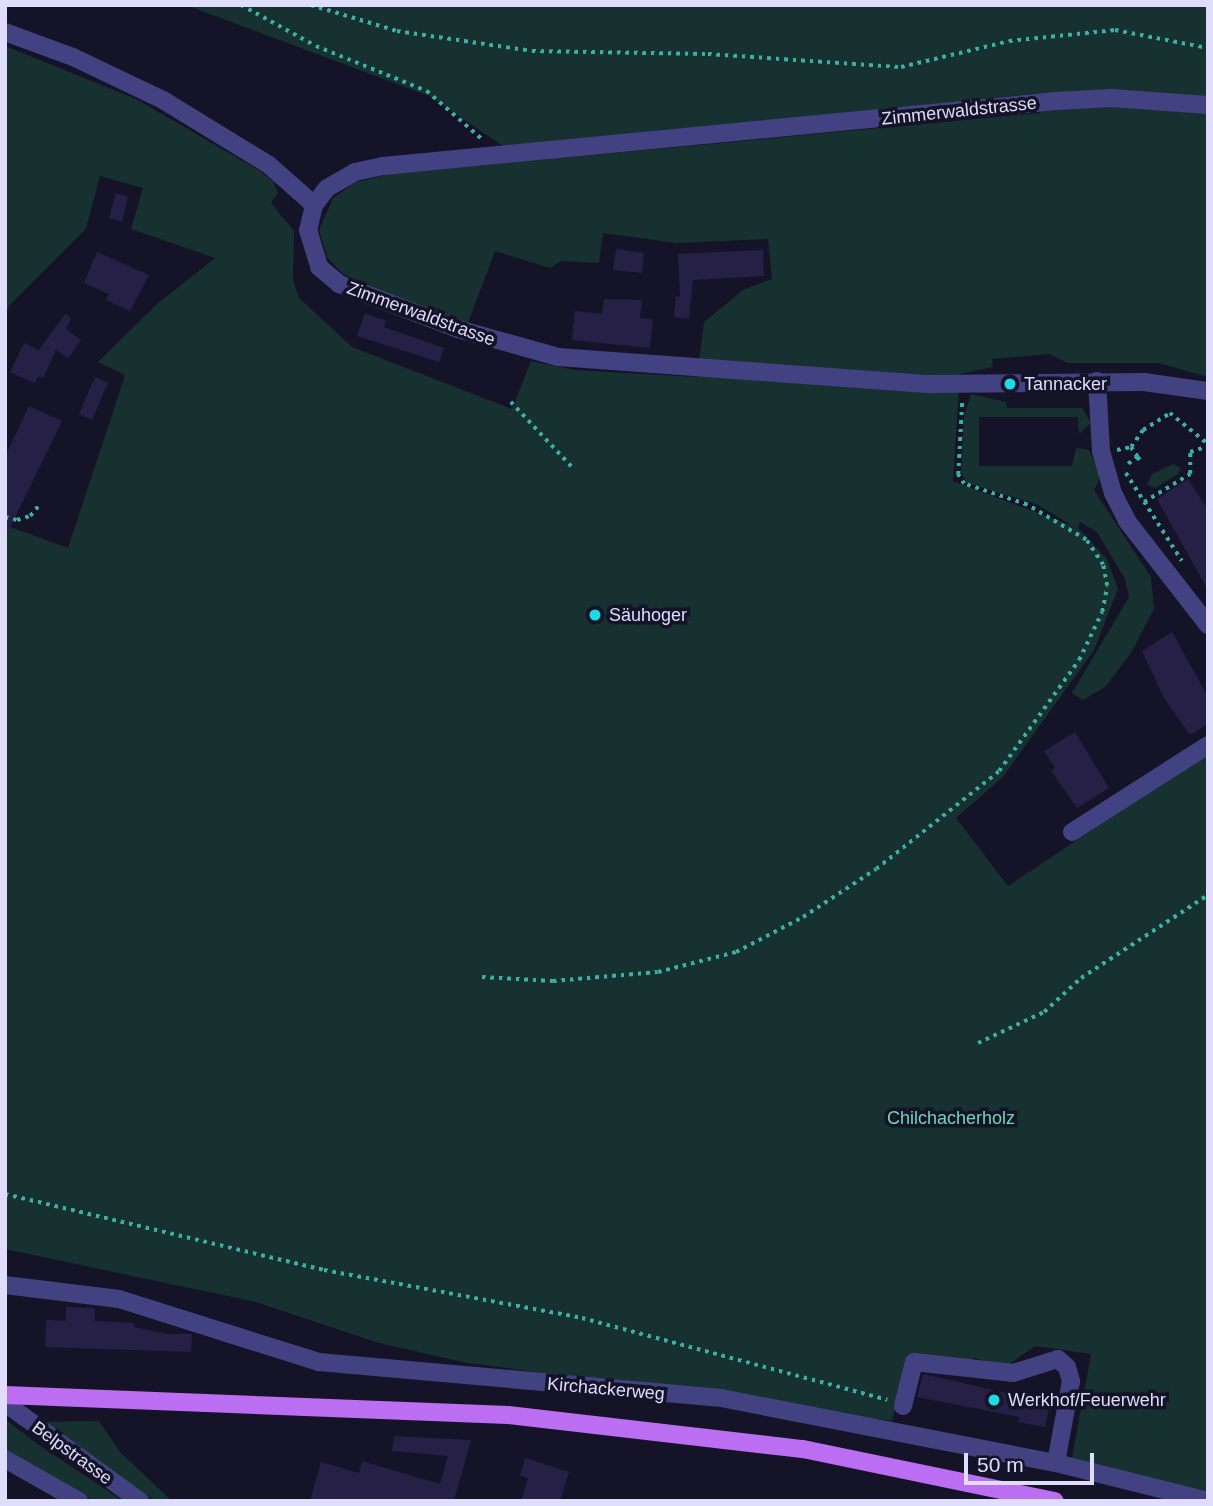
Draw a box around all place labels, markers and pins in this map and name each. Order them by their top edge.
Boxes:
place label: Tannacker [1024,373,1107,395]
marker: Tannacker [1002,376,1018,392]
place label: Säuhoger [609,604,687,626]
marker: Säuhoger [587,607,603,623]
place label: Werkhof/Feuerwehr [1008,1389,1166,1411]
marker: Werkhof/Feuerwehr [986,1392,1002,1408]

